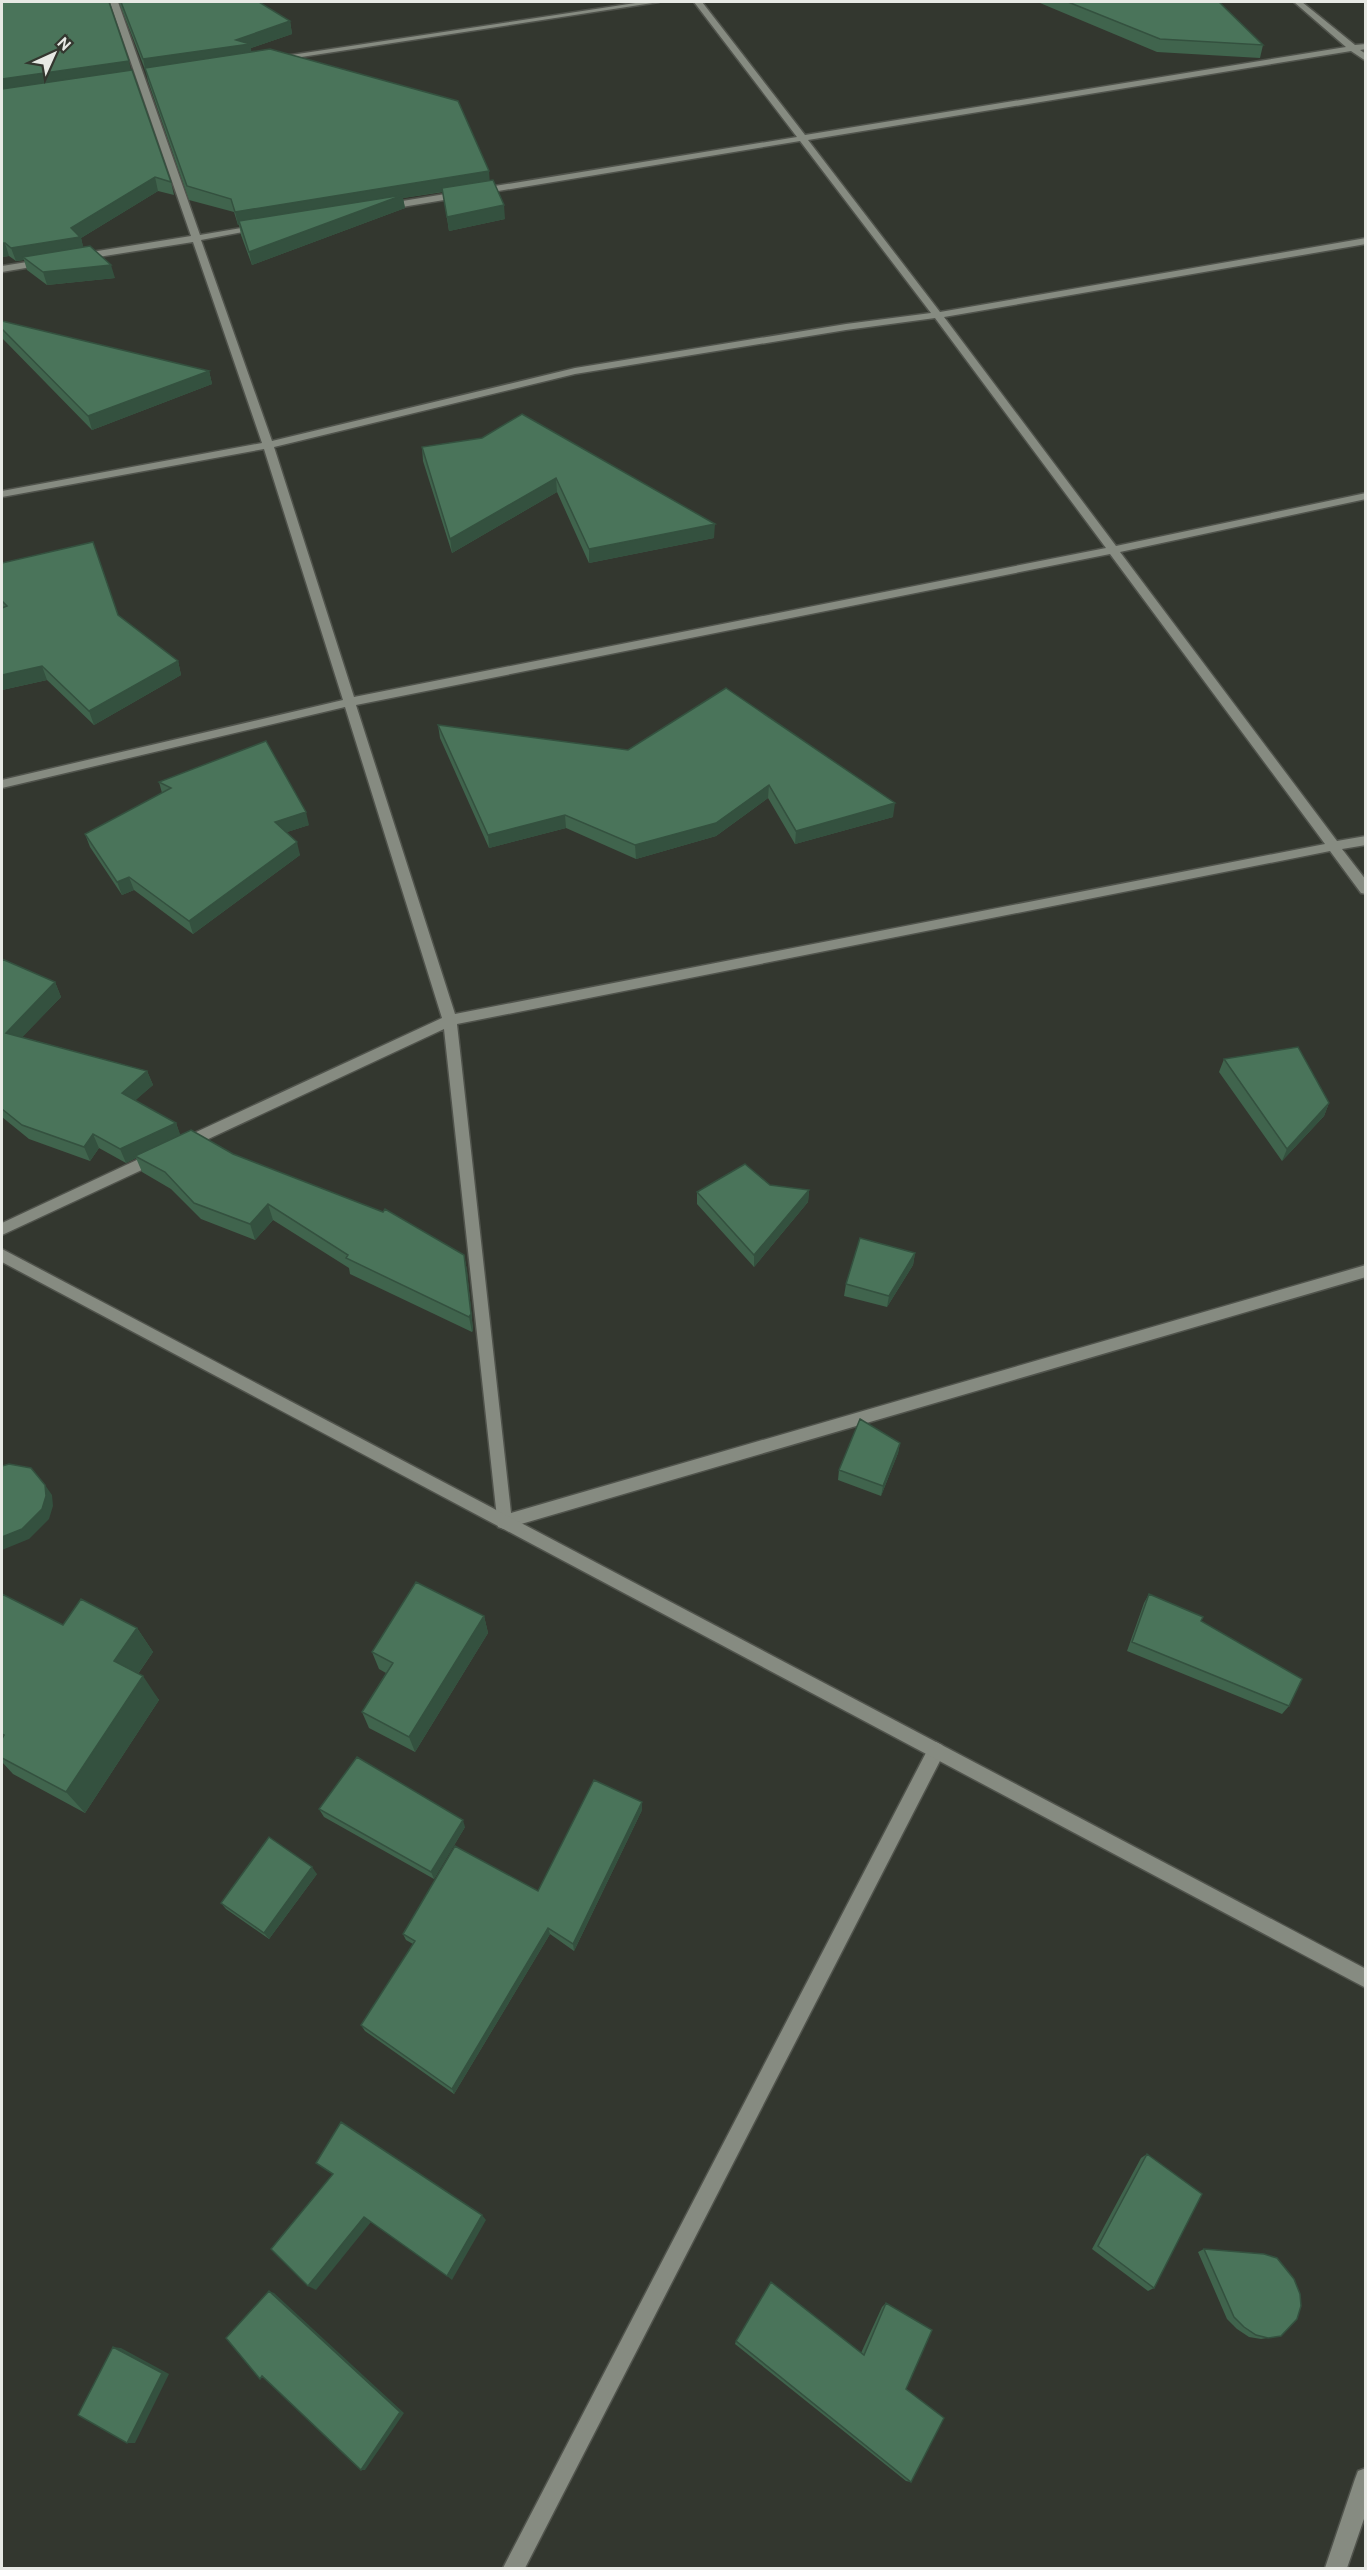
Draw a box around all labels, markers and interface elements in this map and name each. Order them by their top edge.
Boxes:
north arrow [24,24,84,84]
text: N [54,33,75,54]

